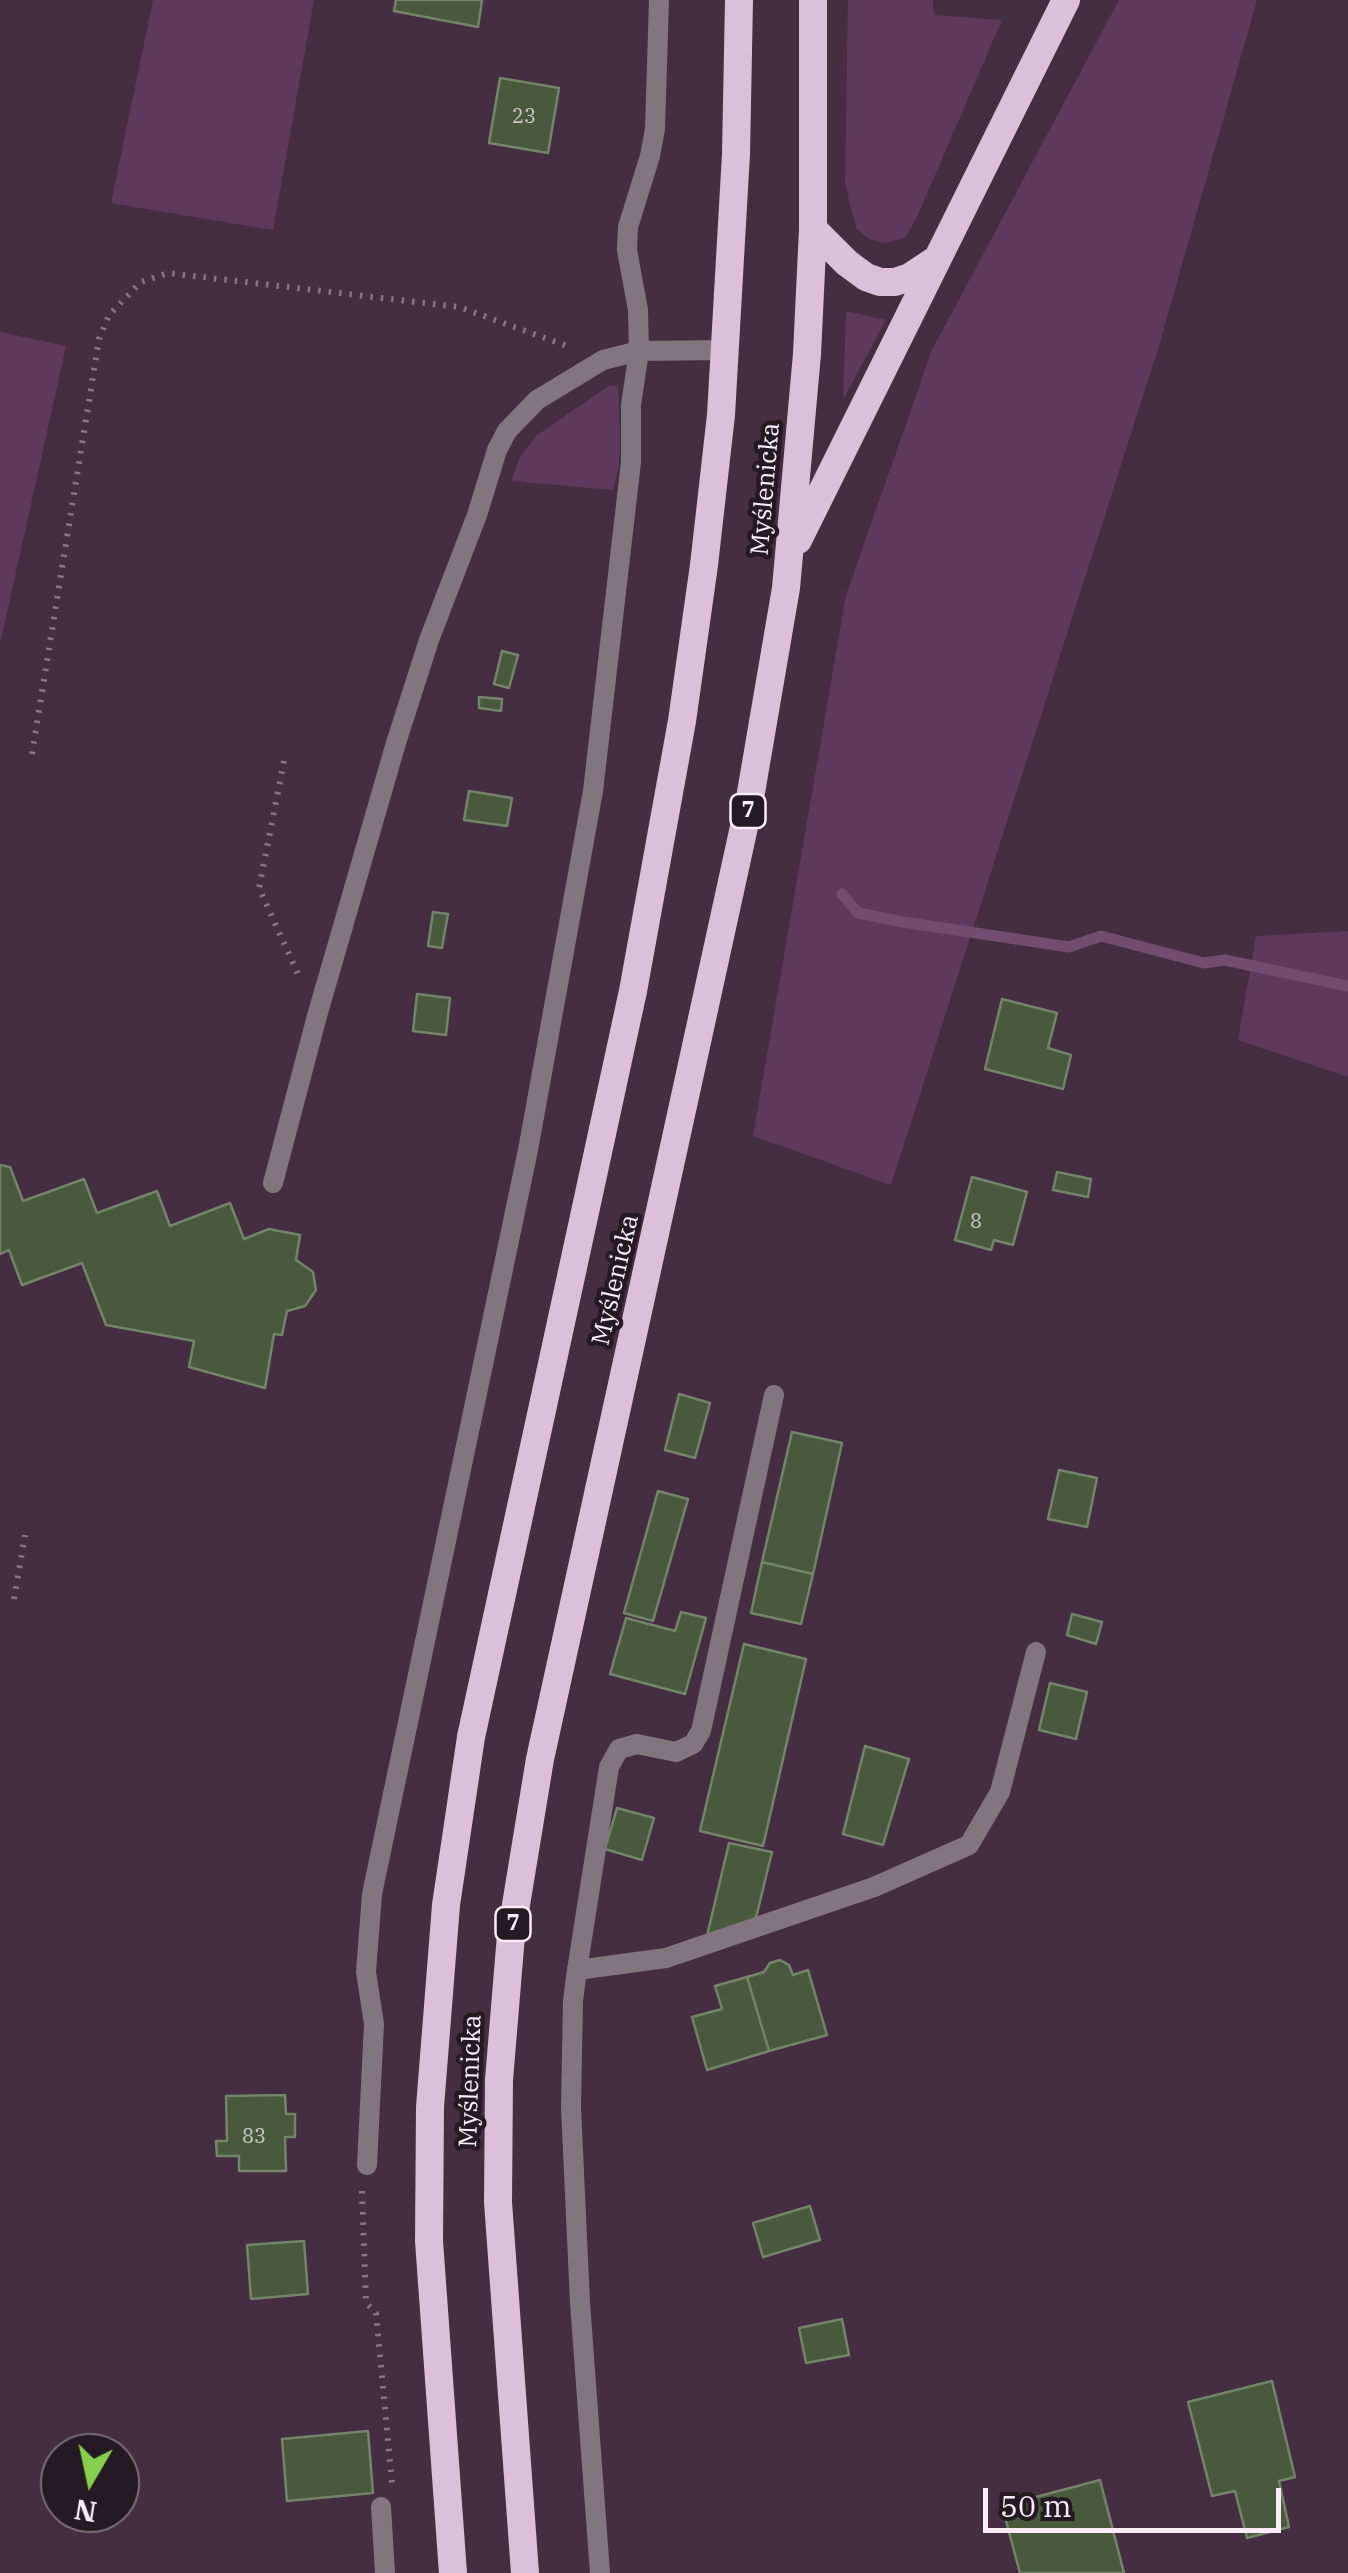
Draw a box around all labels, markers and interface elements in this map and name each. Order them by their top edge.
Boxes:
house number: 23 [512,105,536,129]
street label: Myślenicka [745,421,787,557]
road number: 7 [730,794,766,828]
house number: 8 [970,1210,982,1234]
street label: Myślenicka [586,1212,646,1348]
road number: 7 [496,1907,530,1941]
street label: Myślenicka [454,2014,488,2148]
house number: 83 [242,2125,266,2149]
north arrow [40,2433,140,2533]
scale bar [988,2468,1286,2530]
text: 50 m [1000,2486,1072,2525]
text: N [72,2491,99,2531]

